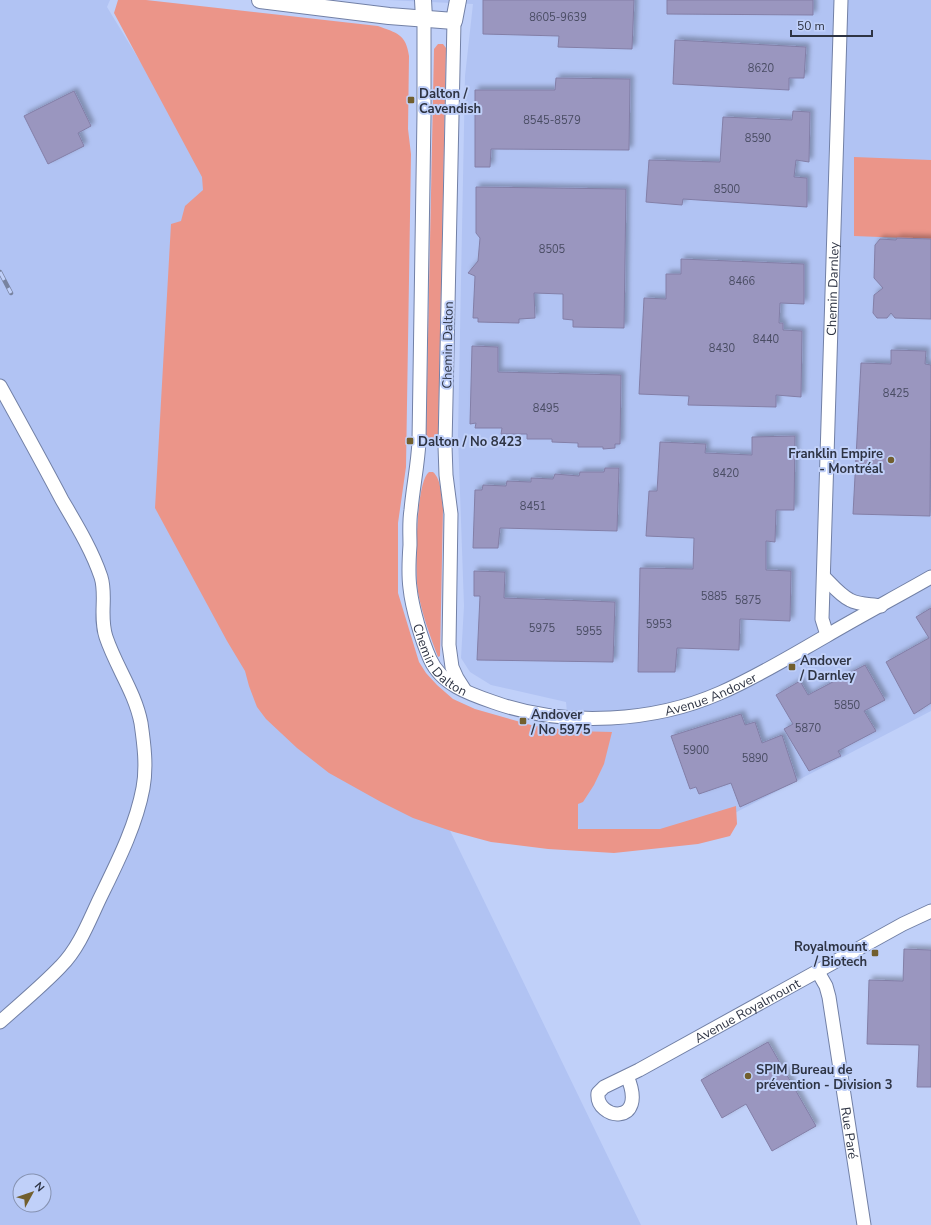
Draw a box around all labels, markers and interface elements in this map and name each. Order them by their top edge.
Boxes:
house number: 8605-9639 [529,10,587,25]
scale bar [791,12,872,38]
text: 50 m [797,18,825,34]
house number: 8620 [748,61,775,76]
place label: Dalton / Cavendish [419,85,481,118]
marker: Dalton / Cavendish [406,95,416,105]
house number: 8545-8579 [523,113,581,128]
house number: 8590 [745,131,772,146]
house number: 8500 [714,182,741,197]
street label: Chemin Darnley [823,241,844,336]
house number: 8505 [539,242,566,257]
house number: 8466 [729,274,756,289]
street label: Chemin Dalton [438,301,458,389]
house number: 8440 [753,332,780,347]
house number: 8430 [709,341,736,356]
house number: 8425 [883,386,910,401]
house number: 8495 [533,401,560,416]
place label: Dalton / No 8423 [418,433,522,451]
marker: Dalton / No 8423 [405,436,415,446]
place label: Franklin Empire - Montréal [788,445,884,478]
marker: Franklin Empire - Montréal [886,455,896,465]
house number: 8420 [713,466,740,481]
house number: 8451 [520,499,546,514]
house number: 5885 [701,589,728,604]
house number: 5875 [735,593,762,608]
house number: 5953 [646,617,672,632]
house number: 5975 [529,621,556,636]
street label: Chemin Dalton [408,622,470,701]
house number: 5955 [576,624,603,639]
place label: Andover / Darnley [799,652,855,685]
marker: Andover / Darnley [787,662,797,672]
street label: Avenue Andover [663,669,760,721]
house number: 5850 [834,698,861,713]
place label: Andover / No 5975 [530,706,591,739]
marker: Andover / No 5975 [518,716,528,726]
house number: 5870 [795,721,822,736]
house number: 5900 [683,743,710,758]
house number: 5890 [742,751,769,766]
place label: Royalmount / Biotech [794,938,868,971]
marker: Royalmount / Biotech [870,948,880,958]
street label: Avenue Royalmount [691,974,804,1048]
place label: SPIM Bureau de prévention - Division 3 [756,1061,893,1094]
marker: SPIM Bureau de prévention - Division 3 [743,1071,753,1081]
street label: Rue Paré [836,1106,862,1160]
north arrow [12,1173,52,1213]
text: N [31,1179,48,1195]

